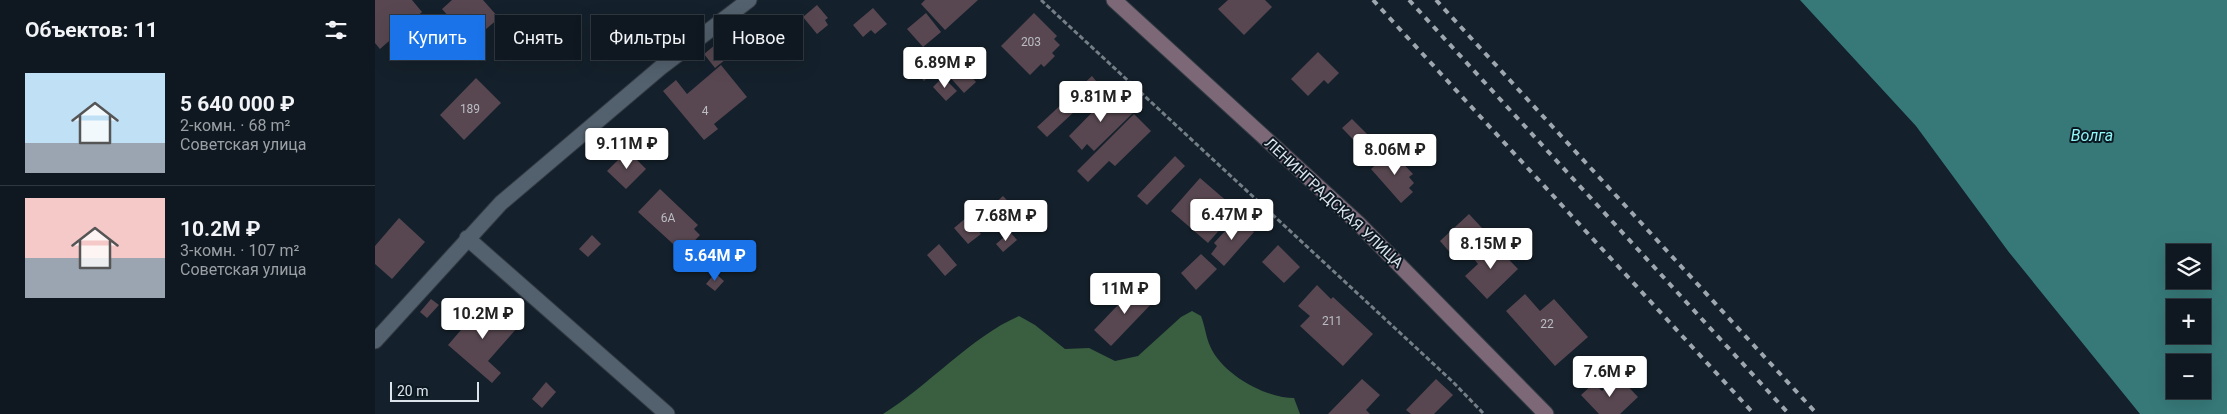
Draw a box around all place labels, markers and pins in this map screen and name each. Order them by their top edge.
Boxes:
pin: 6.89M ₽ [899,46,991,89]
pin: 9.81M ₽ [1055,80,1147,123]
pin: 9.11M ₽ [581,128,673,170]
pin: 8.06M ₽ [1349,134,1441,176]
pin: 6.47M ₽ [1186,198,1278,241]
pin: 7.68M ₽ [960,200,1052,242]
pin: 8.15M ₽ [1445,228,1537,270]
pin: 5.64M ₽ [669,240,761,282]
pin: 11M ₽ [1090,272,1160,315]
pin: 10.2M ₽ [437,298,529,340]
pin: 7.6M ₽ [1569,356,1651,398]

